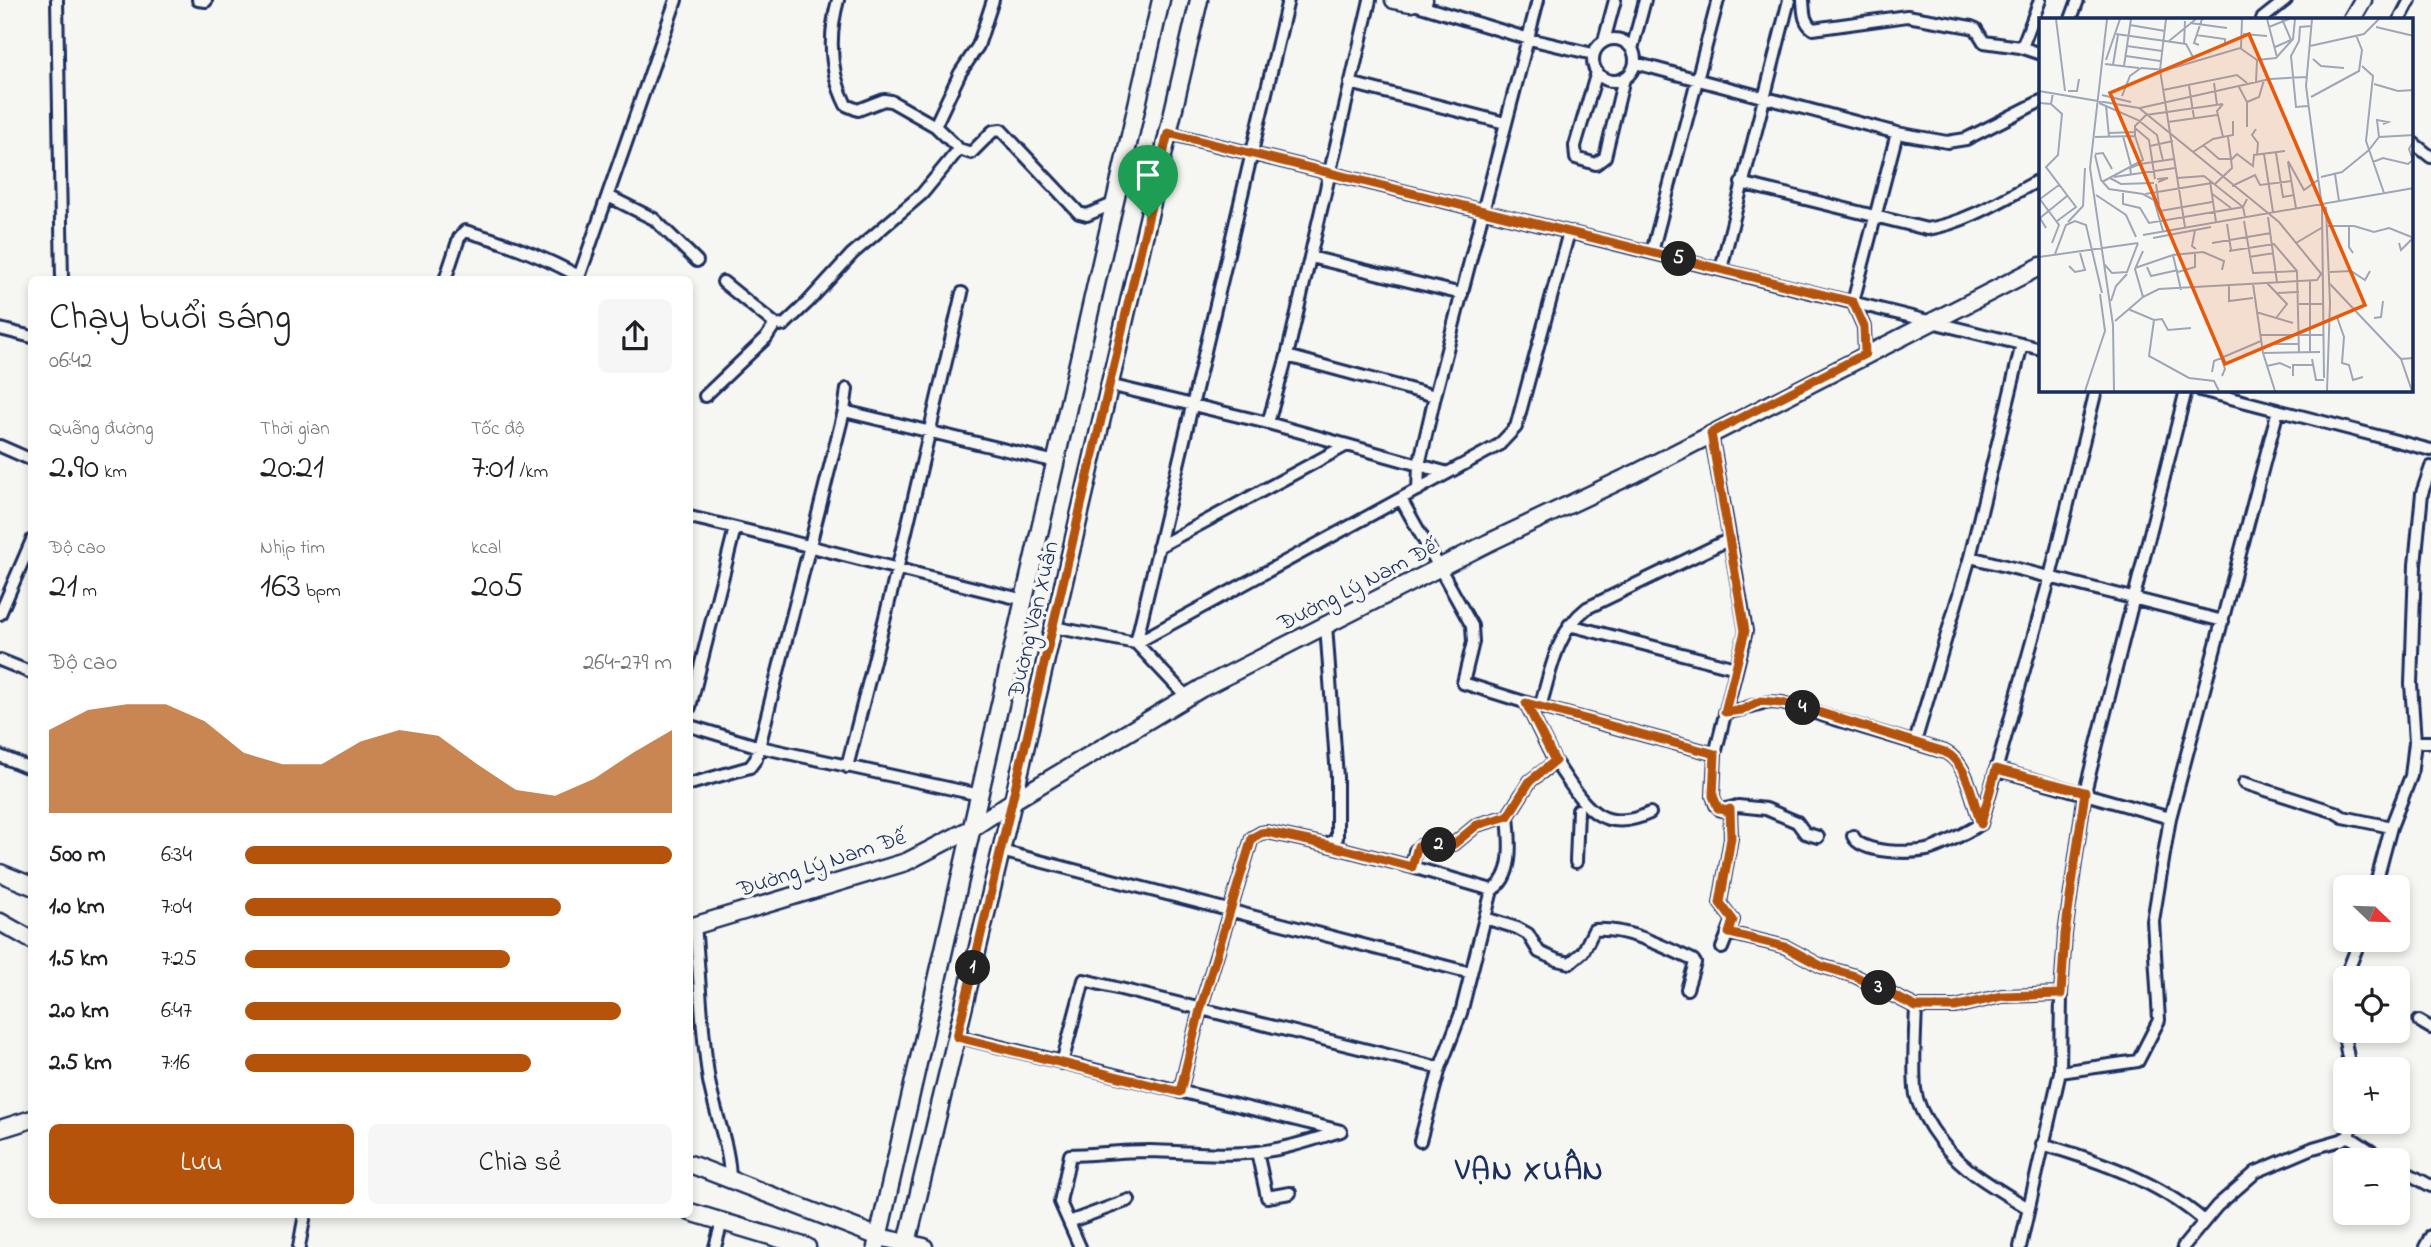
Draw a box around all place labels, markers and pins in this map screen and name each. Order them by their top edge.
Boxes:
pin [1118,145,1178,217]
pin: 5 [1662,242,1696,276]
pin: 4 [1786,690,1820,726]
pin: 2 [1422,828,1456,862]
pin: 1 [956,950,990,986]
pin: 3 [1862,970,1896,1006]

